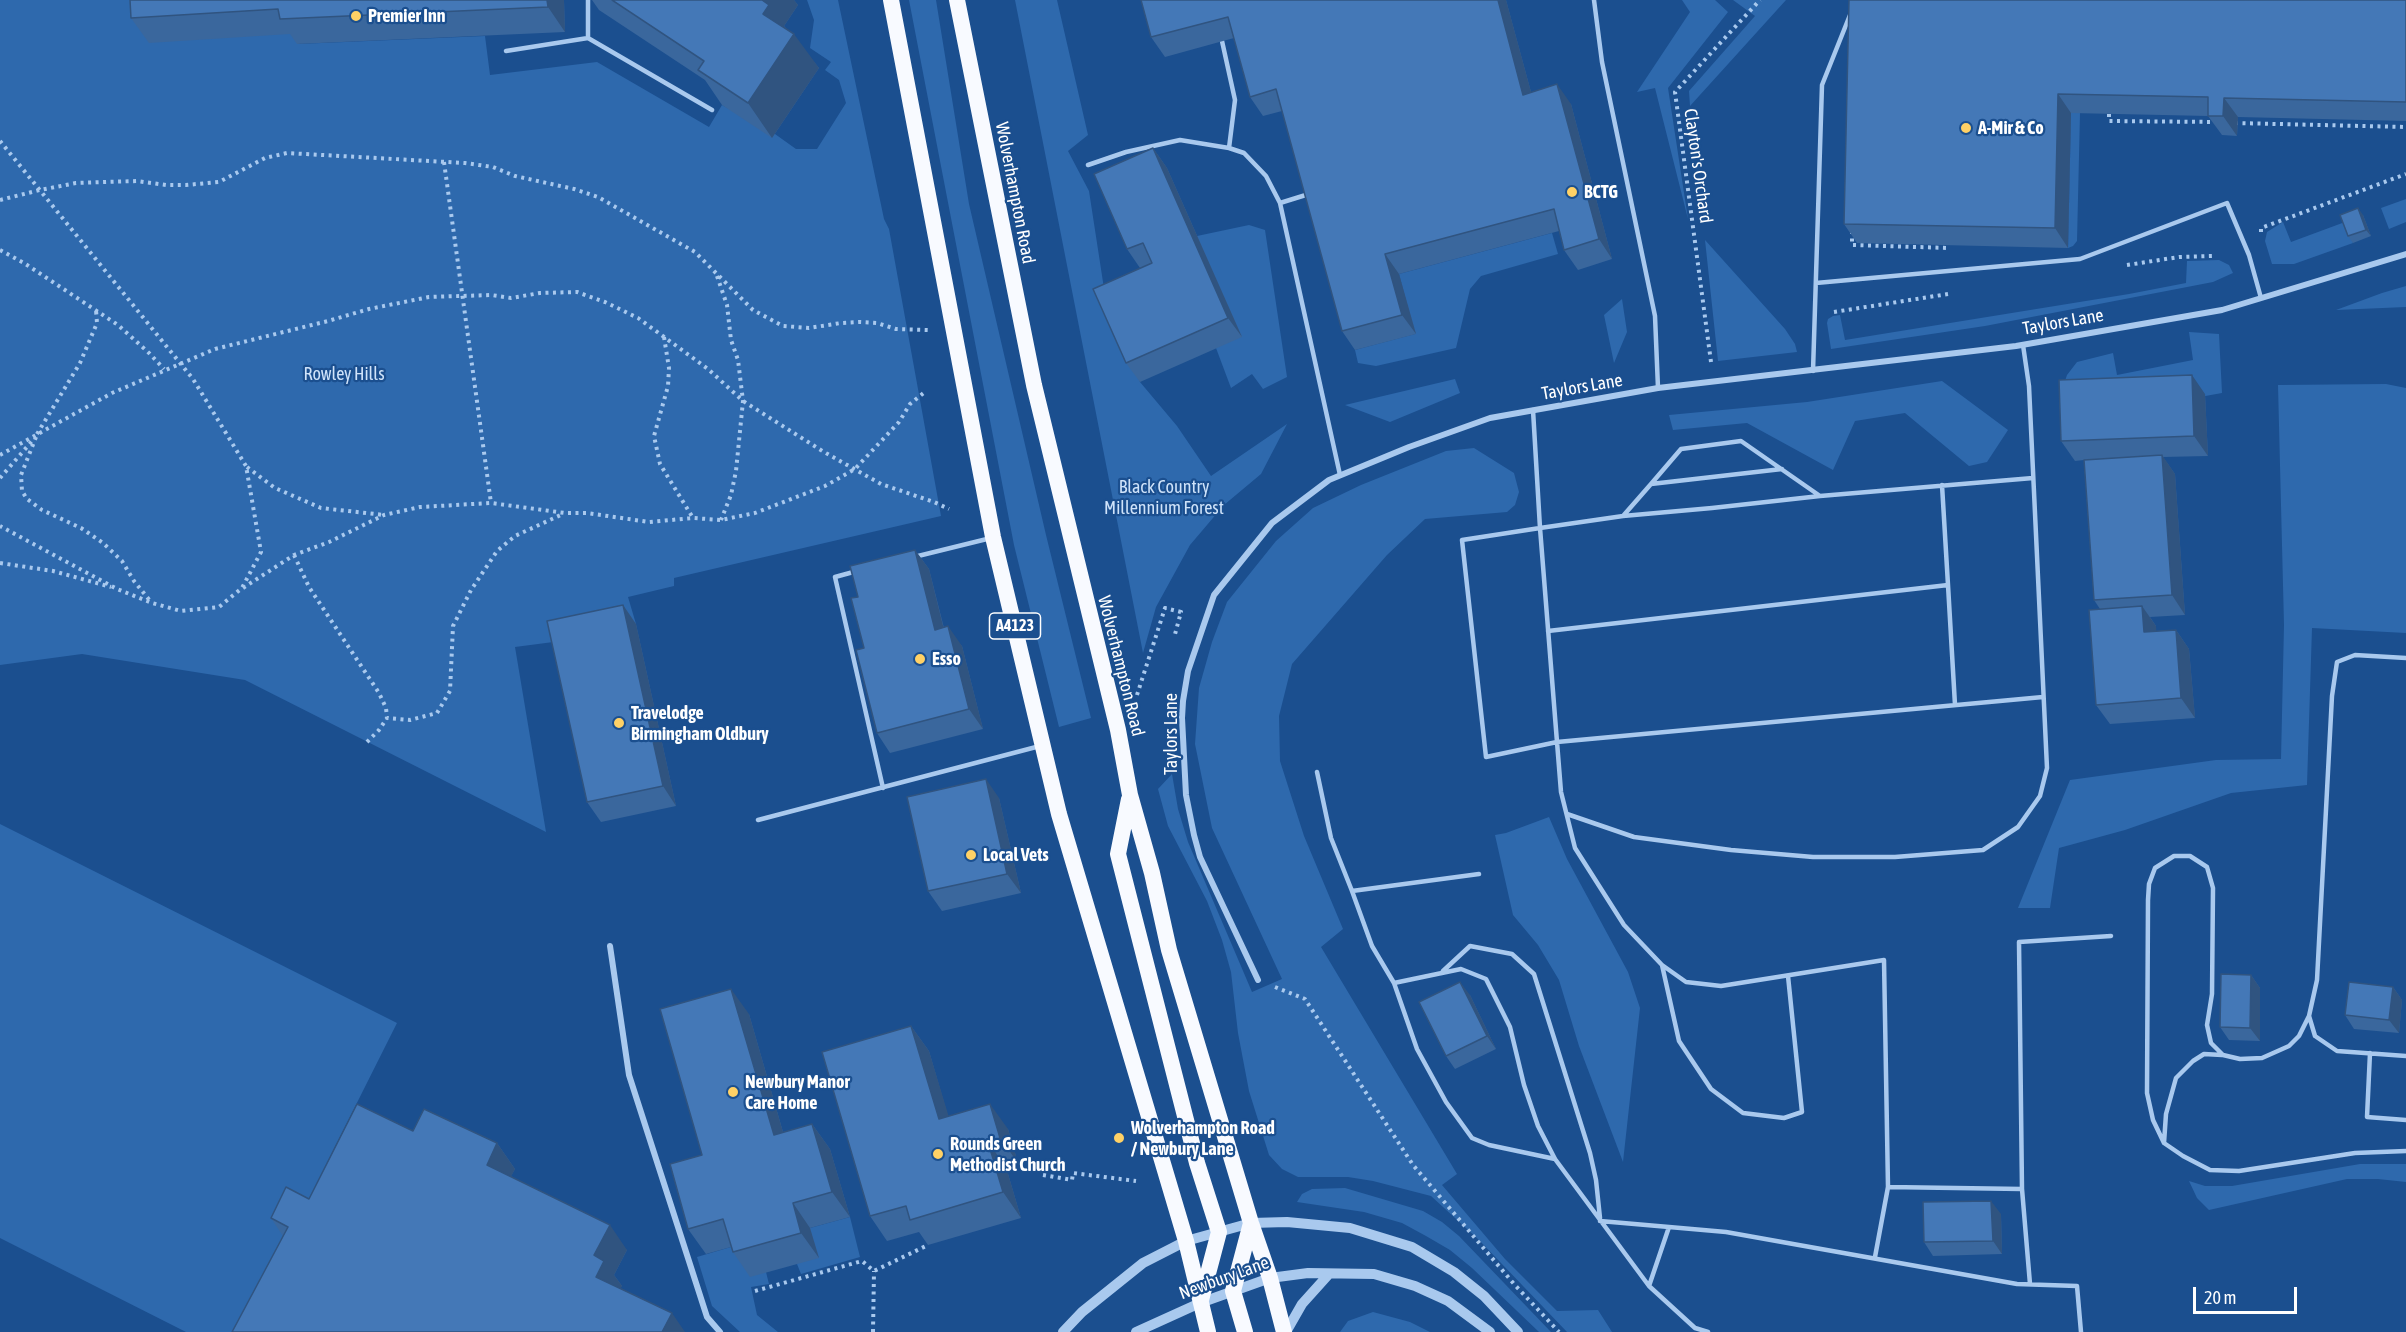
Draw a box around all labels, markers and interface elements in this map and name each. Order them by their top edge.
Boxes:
place label: Premier Inn [368,5,445,27]
marker: Premier Inn [349,9,363,23]
street label: Clayton's Orchard [1679,107,1717,225]
place label: A-Mir & Co [1978,117,2044,139]
street label: Wolverhampton Road [991,120,1039,266]
marker: A-Mir & Co [1959,121,1973,135]
place label: BCTG [1584,181,1618,203]
marker: BCTG [1565,185,1579,199]
street label: Taylors Lane [2021,304,2105,340]
park label: Rowley Hills [304,363,384,385]
street label: Taylors Lane [1540,369,1624,405]
park label: Black Country Millennium Forest [1104,476,1224,518]
street label: Wolverhampton Road [1093,594,1149,738]
road number: A4123 [990,613,1040,639]
place label: Esso [932,648,961,670]
marker: Esso [913,652,927,666]
street label: Taylors Lane [1160,693,1182,775]
place label: Travelodge Birmingham Oldbury [631,702,769,744]
marker: Travelodge Birmingham Oldbury [612,716,626,730]
place label: Local Vets [983,844,1049,866]
marker: Local Vets [964,848,978,862]
place label: Newbury Manor Care Home [745,1071,850,1114]
marker: Newbury Manor Care Home [726,1085,740,1099]
place label: Wolverhampton Road / Newbury Lane [1131,1117,1275,1160]
marker: Wolverhampton Road / Newbury Lane [1112,1131,1126,1145]
place label: Rounds Green Methodist Church [950,1133,1066,1176]
marker: Rounds Green Methodist Church [931,1147,945,1161]
street label: Newbury Lane [1176,1252,1272,1304]
scale bar [2196,1275,2300,1313]
text: 20 m [2204,1287,2236,1308]

